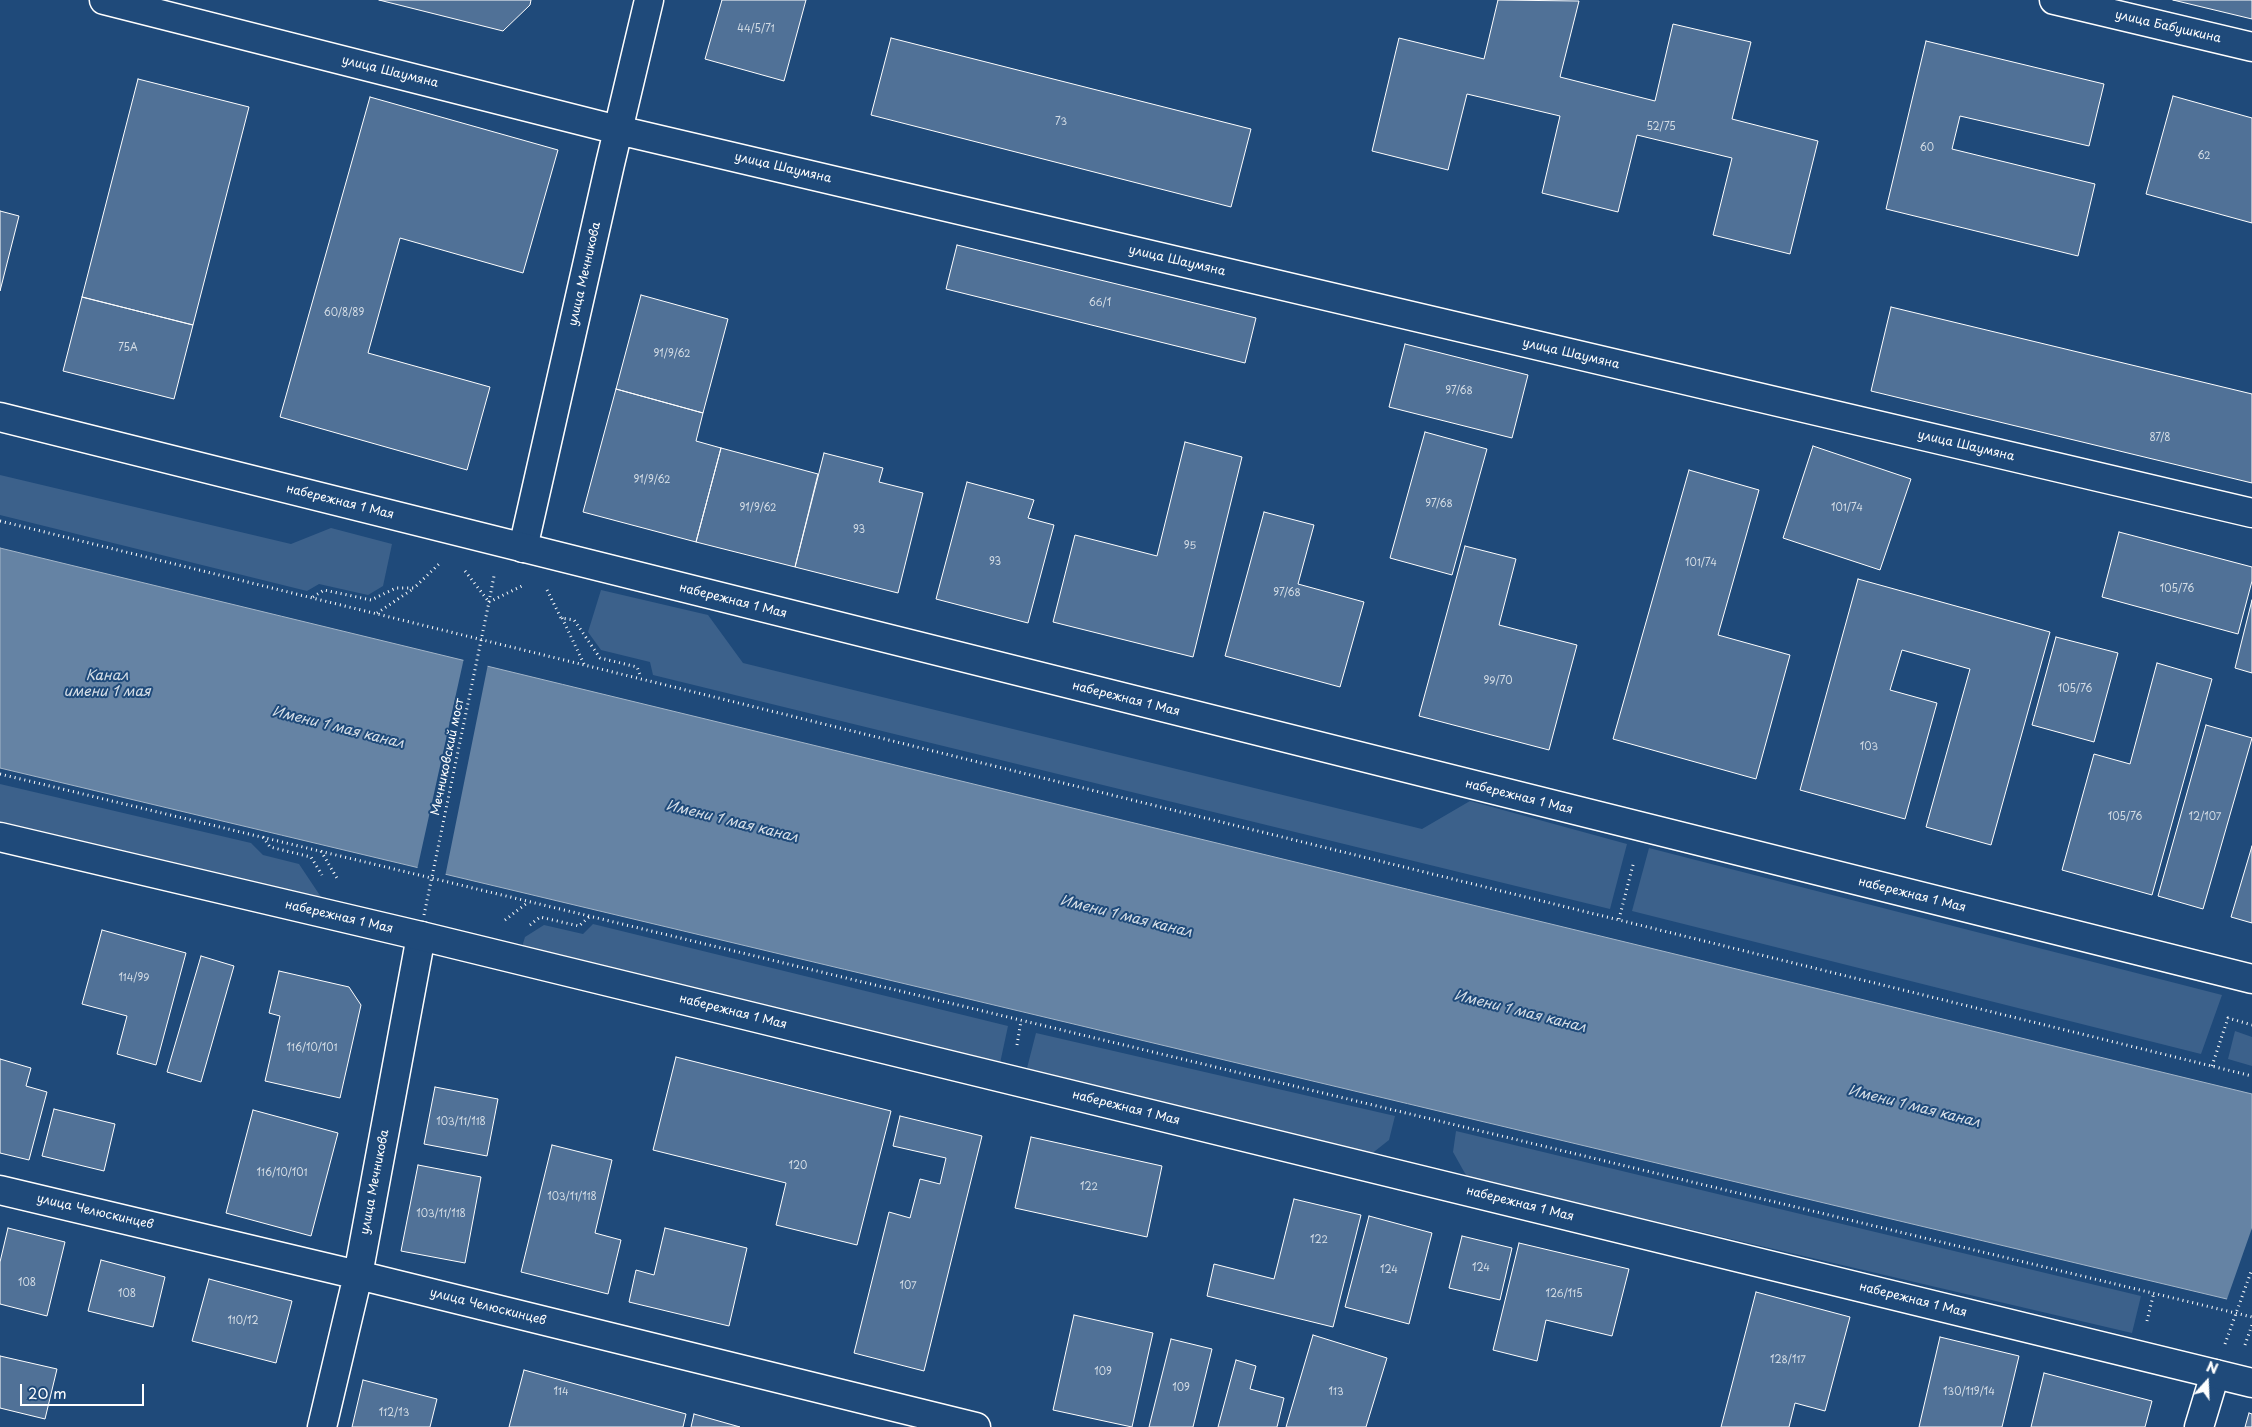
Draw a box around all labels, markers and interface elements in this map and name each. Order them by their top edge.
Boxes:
street label: улица Бабушкина [2114,8,2222,46]
house number: 44/5/71 [737,23,775,35]
street label: улица Шаумяна [340,53,440,91]
house number: 73 [1055,116,1067,128]
house number: 52/75 [1646,121,1676,133]
house number: 60 [1920,142,1934,154]
street label: улица Шаумяна [733,150,833,186]
house number: 62 [2197,150,2211,162]
street label: улица Мечникова [566,221,604,327]
street label: улица Шаумяна [1127,243,1227,279]
house number: 66/1 [1089,297,1111,309]
house number: 60/8/89 [324,307,364,319]
street label: улица Шаумяна [1521,336,1621,372]
house number: 75А [118,342,138,354]
house number: 91/9/62 [653,348,691,360]
house number: 97/68 [1445,385,1473,397]
street label: улица Шаумяна [1916,428,2016,464]
house number: 87/8 [2149,432,2171,444]
house number: 91/9/62 [633,474,671,486]
street label: набережная 1 Мая [285,482,395,522]
house number: 97/68 [1425,498,1453,510]
house number: 91/9/62 [739,502,777,514]
house number: 101/74 [1831,502,1863,514]
house number: 93 [853,524,865,536]
house number: 95 [1184,540,1196,552]
house number: 93 [989,556,1001,568]
house number: 101/74 [1685,557,1717,569]
street label: набережная 1 Мая [678,581,788,621]
house number: 105/76 [2160,583,2194,595]
house number: 97/68 [1273,587,1301,599]
water label: Канал имени 1 мая [63,668,151,700]
house number: 99/70 [1483,675,1513,687]
street label: набережная 1 Мая [1071,679,1181,719]
house number: 105/76 [2058,683,2092,695]
street label: Мечниковский мост [429,697,467,817]
water label: Имени 1 мая канал [270,703,406,753]
house number: 103 [1860,741,1878,753]
street label: набережная 1 Мая [1464,777,1574,817]
water label: Имени 1 мая канал [664,797,800,847]
house number: 105/76 [2108,811,2142,823]
house number: 12/107 [2189,811,2221,823]
street label: набережная 1 Мая [1857,875,1967,915]
water label: Имени 1 мая канал [1058,892,1194,942]
street label: набережная 1 Мая [284,898,394,936]
house number: 114/99 [118,972,150,984]
water label: Имени 1 мая канал [1452,987,1588,1037]
street label: набережная 1 Мая [678,992,788,1032]
house number: 116/10/101 [287,1042,337,1054]
water label: Имени 1 мая канал [1846,1082,1982,1132]
street label: набережная 1 Мая [1071,1088,1181,1128]
house number: 103/11/118 [436,1116,486,1128]
street label: улица Мечникова [358,1128,392,1236]
house number: 120 [789,1160,807,1172]
house number: 116/10/101 [257,1167,307,1179]
house number: 122 [1080,1181,1098,1193]
street label: набережная 1 Мая [1465,1184,1575,1224]
house number: 103/11/118 [547,1191,597,1203]
street label: улица Челюскинцев [35,1192,155,1232]
house number: 103/11/118 [416,1208,466,1220]
house number: 122 [1310,1234,1328,1246]
house number: 124 [1472,1262,1490,1274]
house number: 124 [1380,1264,1398,1276]
house number: 108 [18,1277,36,1289]
house number: 107 [899,1280,917,1292]
street label: набережная 1 Мая [1858,1280,1968,1320]
street label: улица Челюскинцев [428,1286,548,1328]
house number: 108 [118,1288,136,1300]
house number: 126/115 [1545,1288,1583,1300]
house number: 110/12 [227,1315,259,1327]
house number: 128/117 [1770,1354,1806,1366]
text: N [2203,1356,2221,1379]
north arrow [2182,1357,2232,1407]
house number: 109 [1094,1366,1112,1378]
scale bar [22,1374,146,1406]
text: 20 m [28,1381,67,1404]
house number: 109 [1172,1382,1190,1394]
house number: 114 [554,1386,568,1398]
house number: 113 [1328,1386,1344,1398]
house number: 130/119/14 [1943,1386,1995,1398]
house number: 112/13 [379,1407,409,1419]

